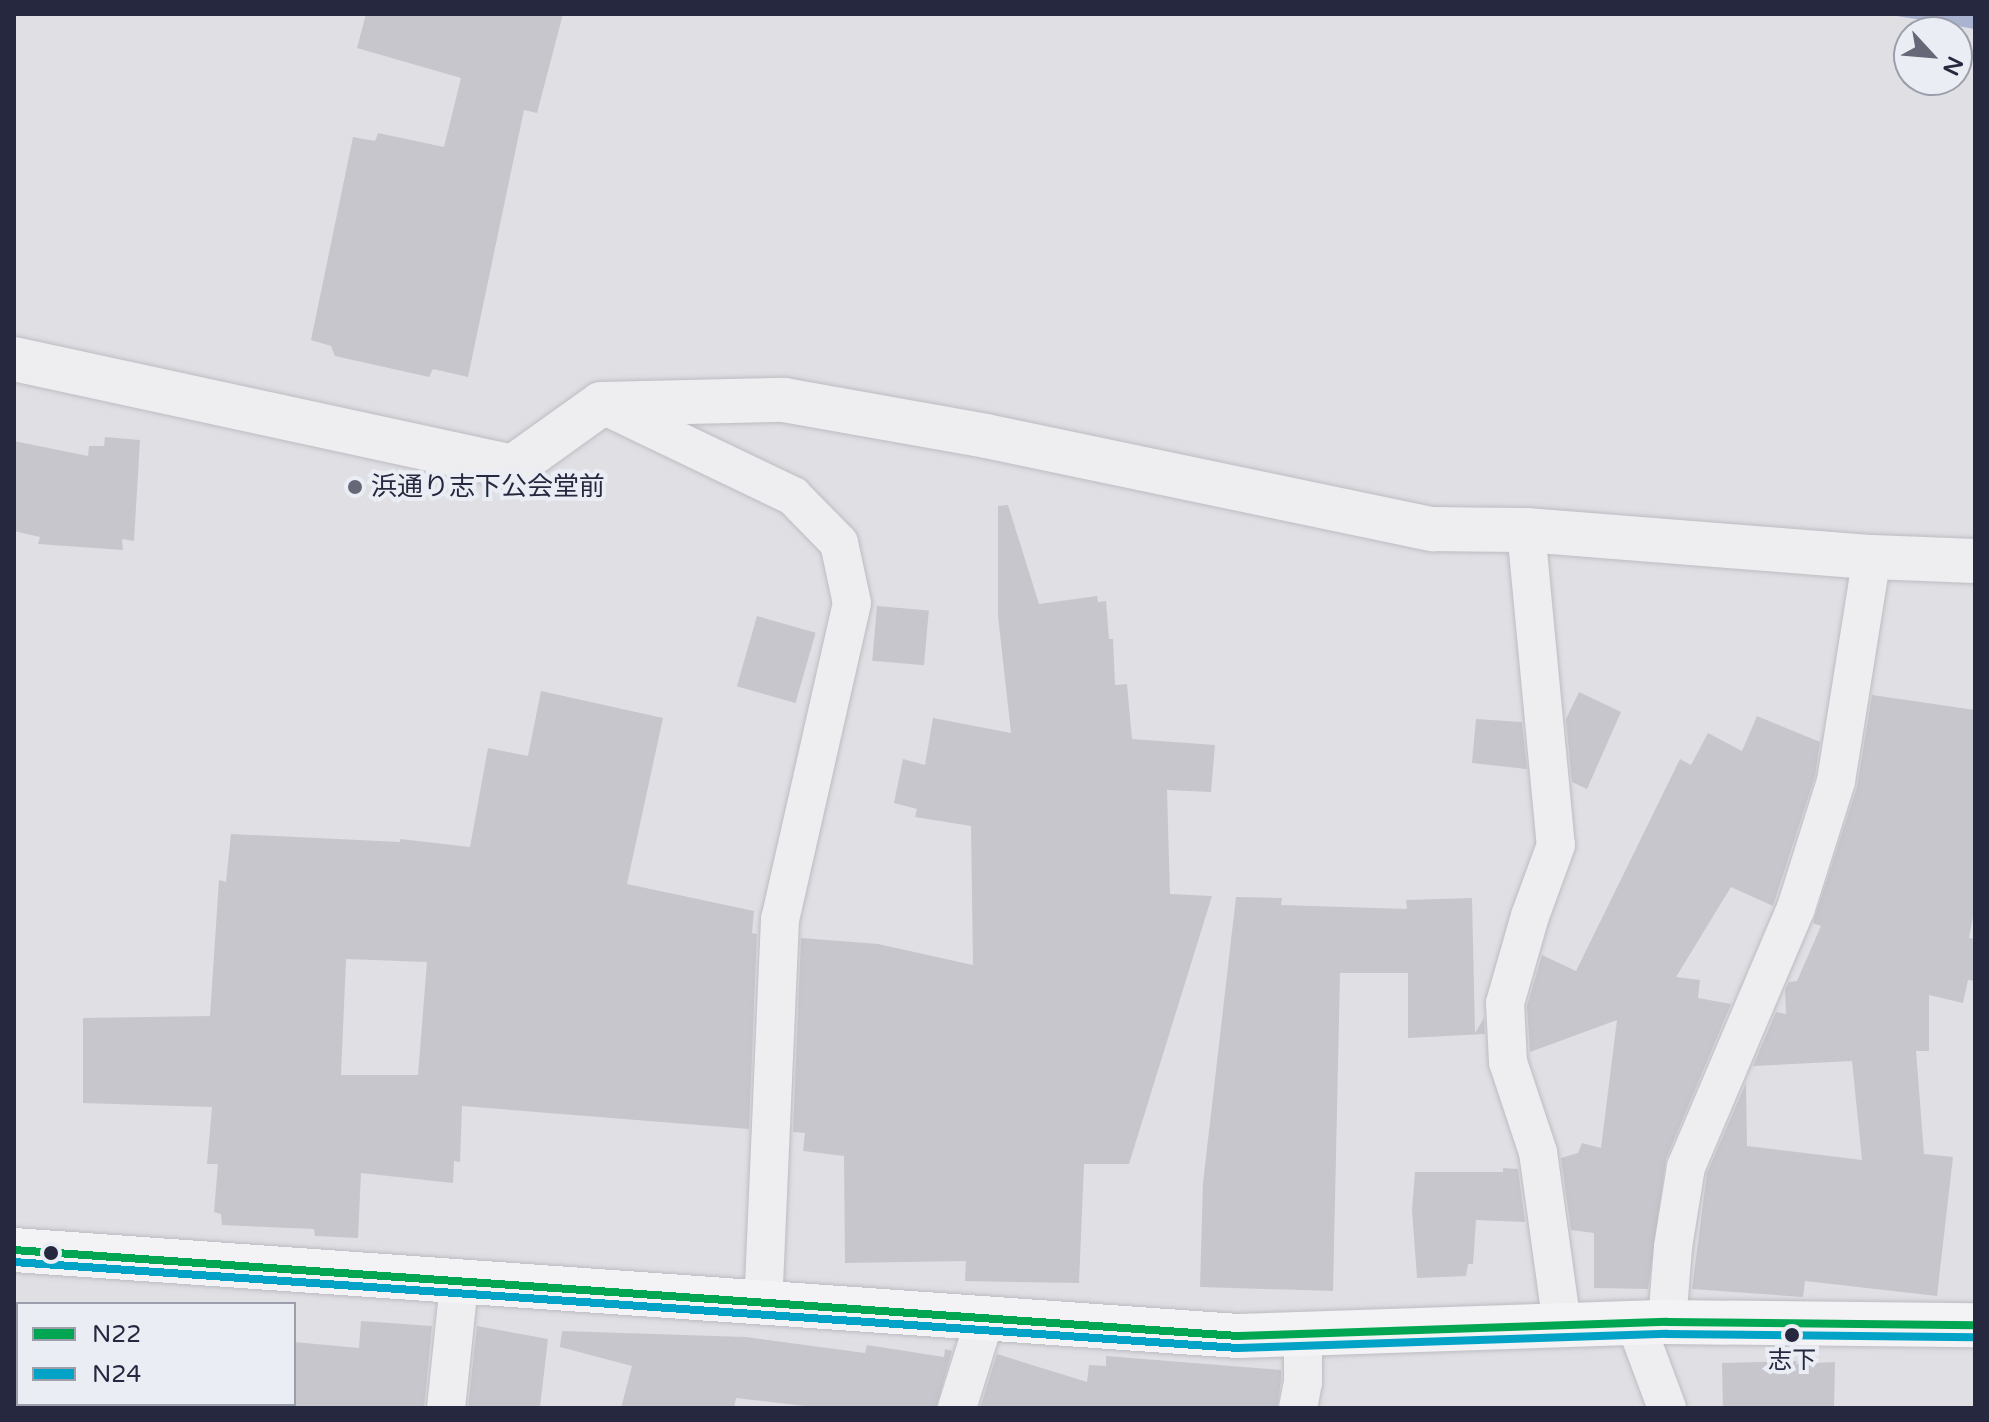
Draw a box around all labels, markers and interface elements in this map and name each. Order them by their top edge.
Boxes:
north arrow [1893,16,1973,96]
text: N [1937,52,1968,79]
place label: 浜通り志下公会堂前 [371,471,605,503]
marker: 浜通り志下公会堂前 [346,478,364,496]
unlabelled marker [43,1245,59,1261]
legend [16,1302,296,1406]
text: N22 [92,1320,141,1349]
marker: 志下 [1784,1327,1800,1343]
place label: 志下 [1768,1347,1816,1375]
text: N24 [92,1360,141,1389]

